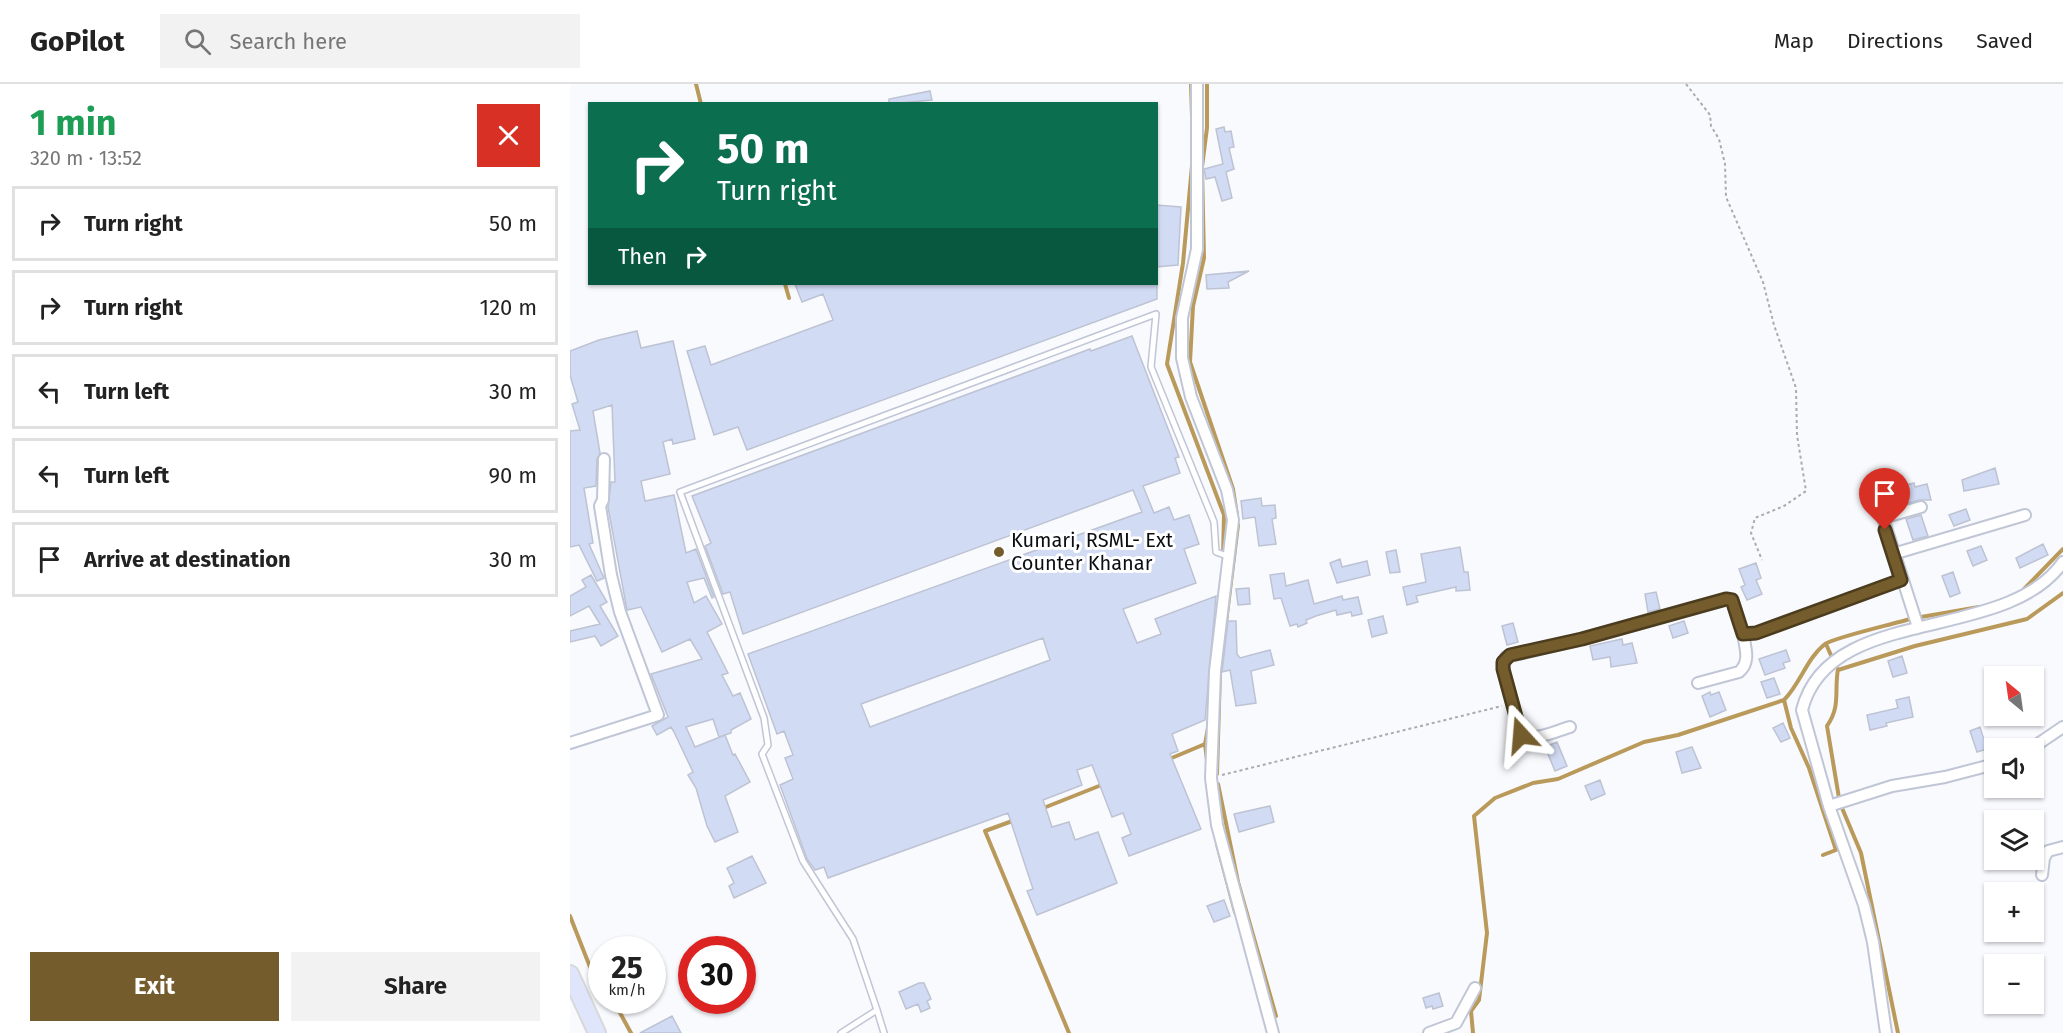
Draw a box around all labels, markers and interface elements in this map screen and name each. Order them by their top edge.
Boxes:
search box [160,14,580,68]
text: GoPilot [30,25,124,58]
icon: search [181,25,214,58]
text: Search here [229,28,347,55]
text: Map [1774,28,1814,54]
text: Directions [1847,28,1943,54]
text: Saved [1976,28,2033,54]
text: 1 min [30,101,117,145]
button: close [477,104,540,167]
text: 50 m [717,124,810,174]
icon: right [618,126,696,204]
text: 320 m · 13:52 [30,146,142,170]
text: Turn right [717,175,837,207]
icon: right [33,207,66,240]
text: Turn right [84,210,183,237]
text: 50 m [489,210,537,237]
icon: right [679,240,712,273]
text: Then [618,243,667,270]
icon: right [33,291,66,324]
text: Turn right [84,294,183,321]
text: 120 m [480,294,537,321]
icon: left [33,375,66,408]
text: Turn left [84,378,169,405]
text: 30 m [489,378,537,405]
icon: left [33,459,66,492]
text: Turn left [84,462,169,489]
text: 90 m [488,462,537,489]
pin [1859,468,1910,530]
icon: arrive [1868,477,1901,510]
place label: Kumari, RSML- Ext Counter Khanar [1011,528,1174,575]
icon: arrive [33,543,66,576]
marker: Kumari, RSML- Ext Counter Khanar [992,545,1006,559]
text: Arrive at destination [84,546,291,573]
text: 30 m [489,546,537,573]
north arrow [1984,666,2044,726]
map controls [1984,666,2044,1014]
position arrow [1489,703,1553,767]
button: sound [1984,738,2044,798]
button: layers [1984,810,2044,870]
button: + [1984,882,2044,942]
speed limit sign: 30 [678,936,756,1014]
text: 25 [611,950,643,986]
button: Exit [30,952,279,1021]
button: Share [291,952,540,1021]
button: − [1984,954,2044,1014]
text: km/h [608,981,646,999]

